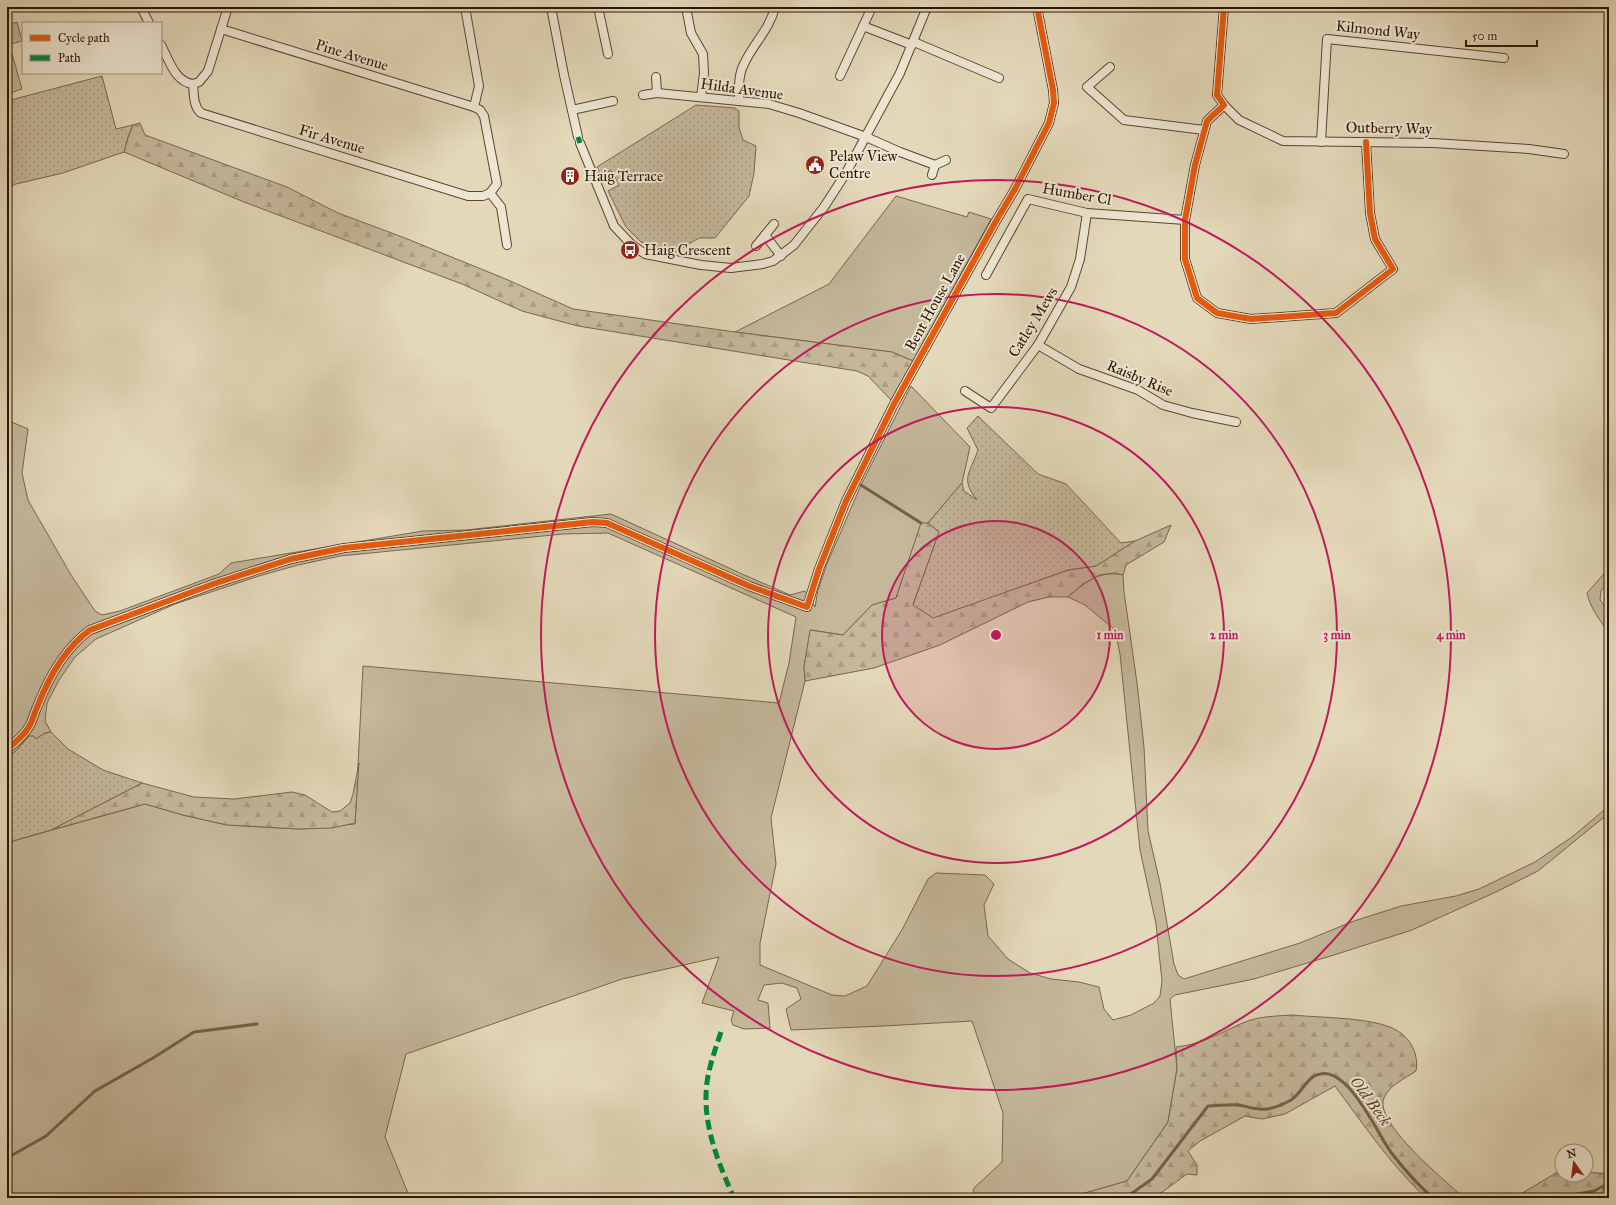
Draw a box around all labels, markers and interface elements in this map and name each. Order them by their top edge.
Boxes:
street label: Kilmond Way [1335,17,1422,43]
legend [22,22,162,74]
scale bar [1466,22,1537,48]
text: 50 m [1472,29,1497,43]
text: Cycle path [58,31,110,45]
street label: Pine Avenue [313,35,391,75]
text: Path [58,51,81,65]
street label: Hilda Avenue [700,74,784,104]
street label: Outberry Way [1346,118,1433,138]
street label: Fir Avenue [297,120,367,158]
place label: Pelaw View Centre [829,147,898,182]
public building icon: Pelaw View Centre [804,154,826,176]
building icon: Haig Terrace [559,165,581,187]
place label: Haig Terrace [584,167,663,185]
street label: Humber Cl [1041,179,1114,209]
bus stop icon: Haig Crescent [619,239,641,261]
place label: Haig Crescent [644,241,732,259]
street label: Bent House Lane [901,250,969,354]
street label: Catley Mews [1004,284,1062,360]
street label: Raisby Rise [1104,356,1176,400]
centre of rings [989,628,1003,642]
text: 1 min [1096,628,1124,642]
text: 2 min [1210,628,1239,642]
text: 3 min [1323,628,1351,643]
text: 4 min [1436,628,1466,643]
water label: Old Beck [1347,1072,1395,1130]
north arrow [1554,1143,1594,1183]
text: N [1566,1146,1578,1161]

